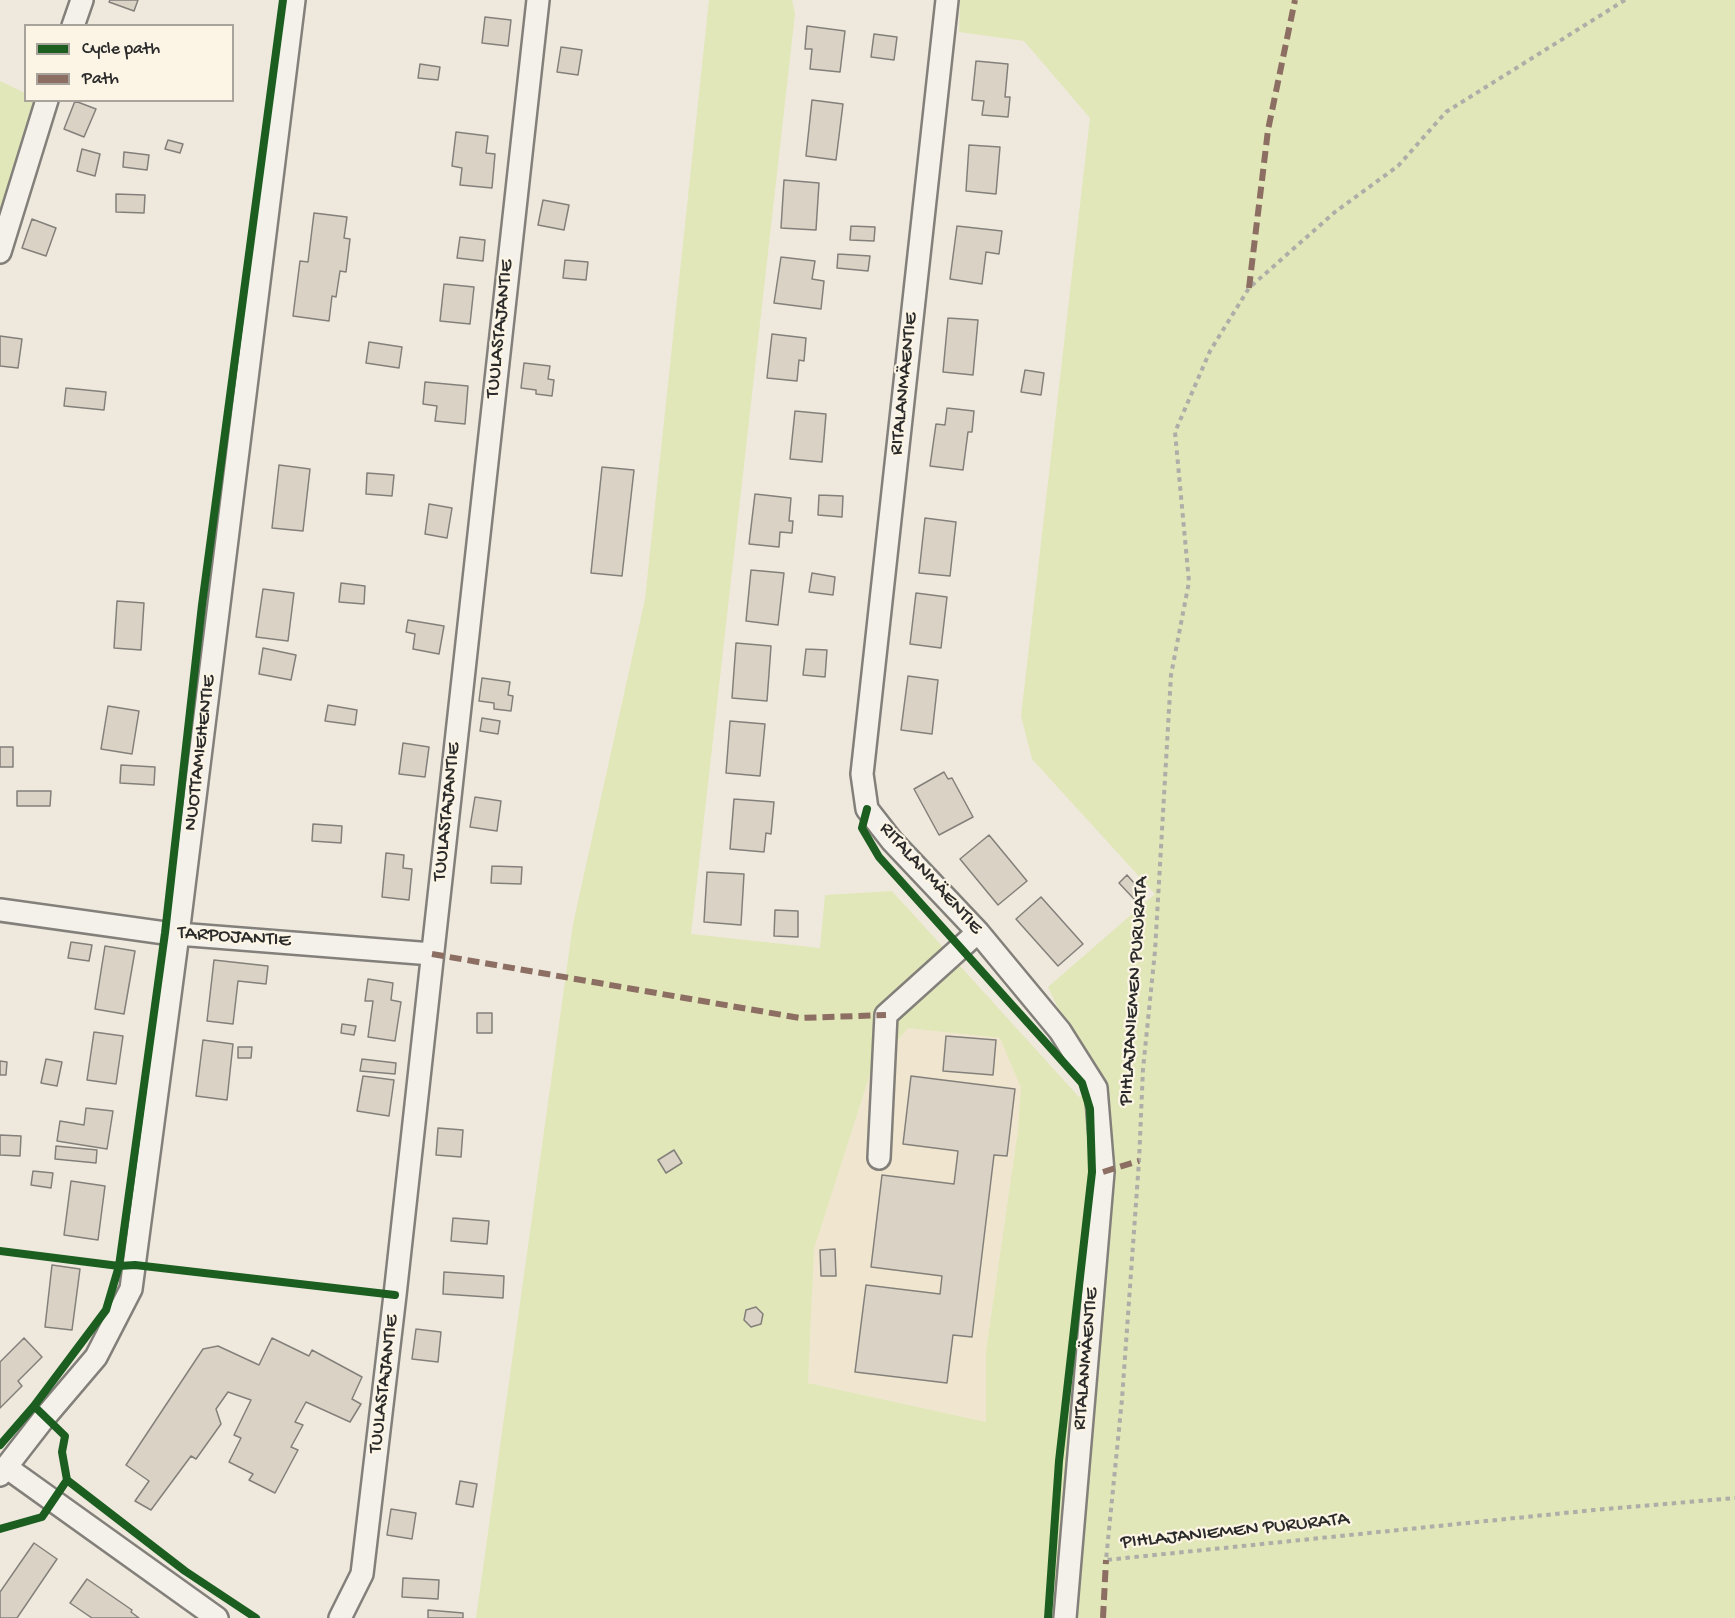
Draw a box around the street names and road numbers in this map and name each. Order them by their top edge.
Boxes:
street label: TUULASTAJANTIE [482,259,520,399]
street label: RITALANMÄENTIE [886,312,924,456]
street label: NUOTTAMIEHENTIE [180,674,222,832]
street label: TUULASTAJANTIE [429,742,467,882]
street label: RITALANMÄENTIE [873,818,987,940]
street label: PIHLAJANIEMEN PURURATA [1115,876,1155,1106]
street label: TARPOJANTIE [177,922,291,954]
street label: RITALANMÄENTIE [1069,1287,1105,1431]
street label: TUULASTAJANTIE [365,1314,405,1454]
street label: PIHLAJANIEMEN PURURATA [1120,1508,1350,1556]

